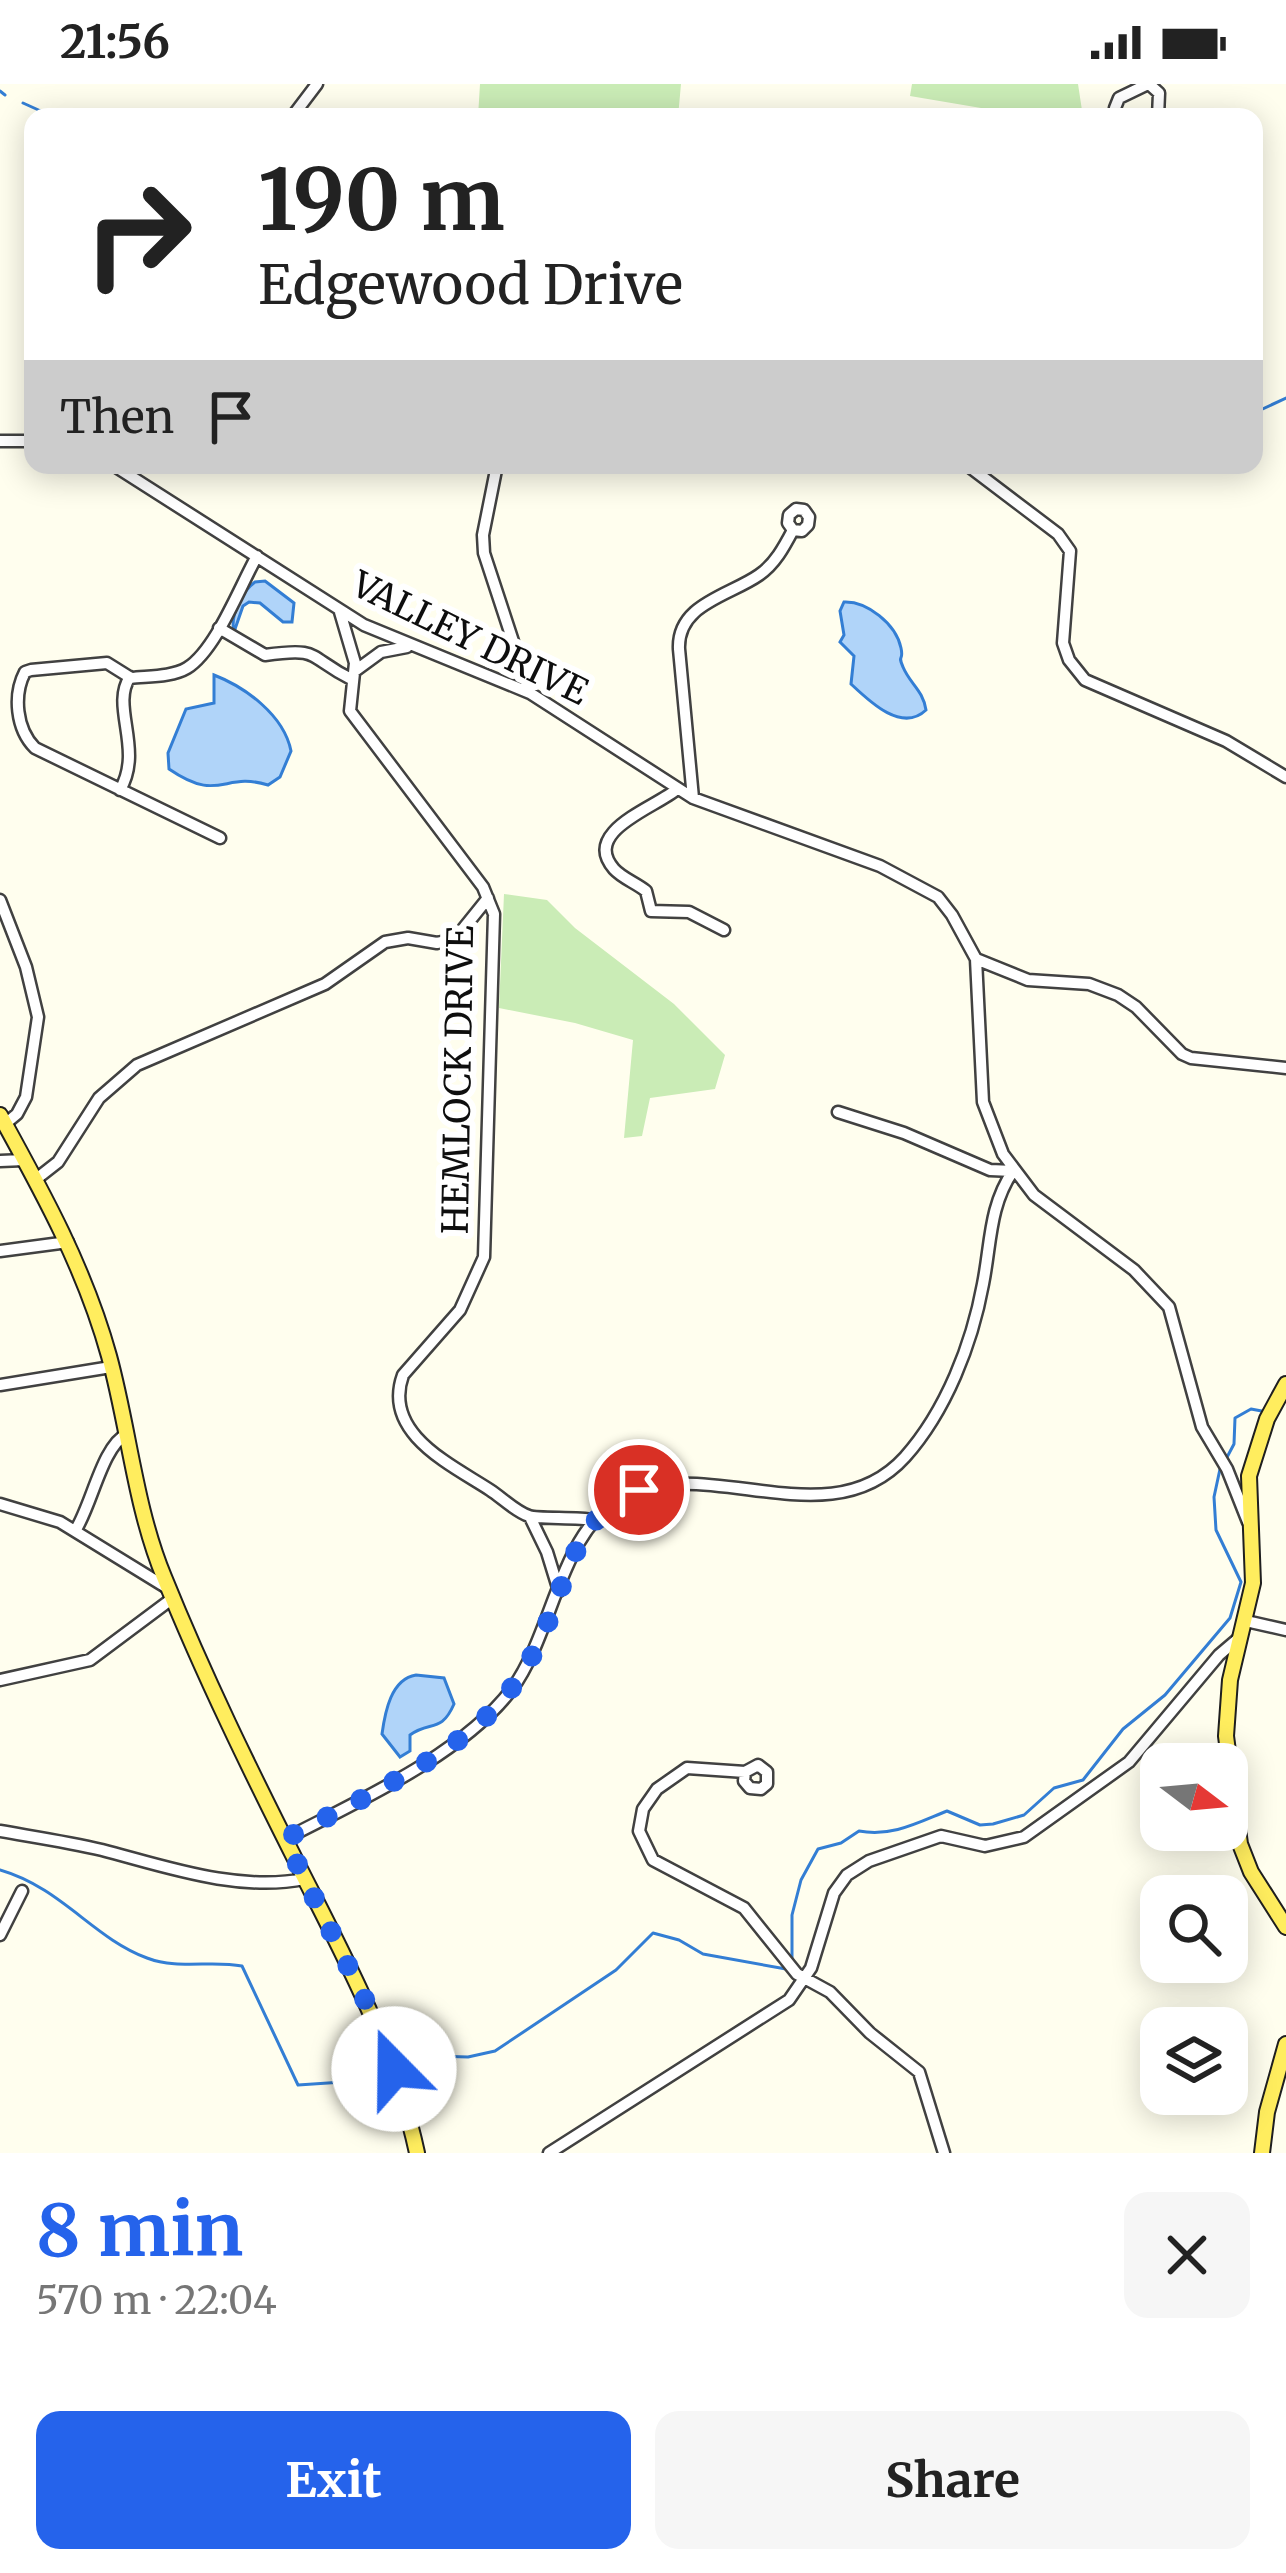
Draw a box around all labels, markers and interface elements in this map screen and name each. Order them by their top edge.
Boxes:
text: 21:56 [60,14,170,70]
text: 190 m [258,147,505,253]
icon: right [60,156,216,312]
text: Edgewood Drive [258,251,683,319]
icon: arrive [198,384,264,450]
text: Then [60,389,174,445]
street label: VALLEY DRIVE [344,561,595,715]
street label: HEMLOCK DRIVE [433,925,483,1235]
pin [588,1439,690,1541]
icon: arrive [606,1457,672,1523]
north arrow [1140,1743,1248,1851]
map controls [1140,1743,1248,2115]
button: search [1140,1875,1248,1983]
position arrow [331,2006,457,2132]
button: layers [1140,2007,1248,2115]
text: 8 min [36,2185,243,2276]
button: close [1124,2192,1250,2318]
text: 570 m · 22:04 [36,2276,277,2325]
button: Exit [36,2411,631,2549]
button: Share [655,2411,1250,2549]

